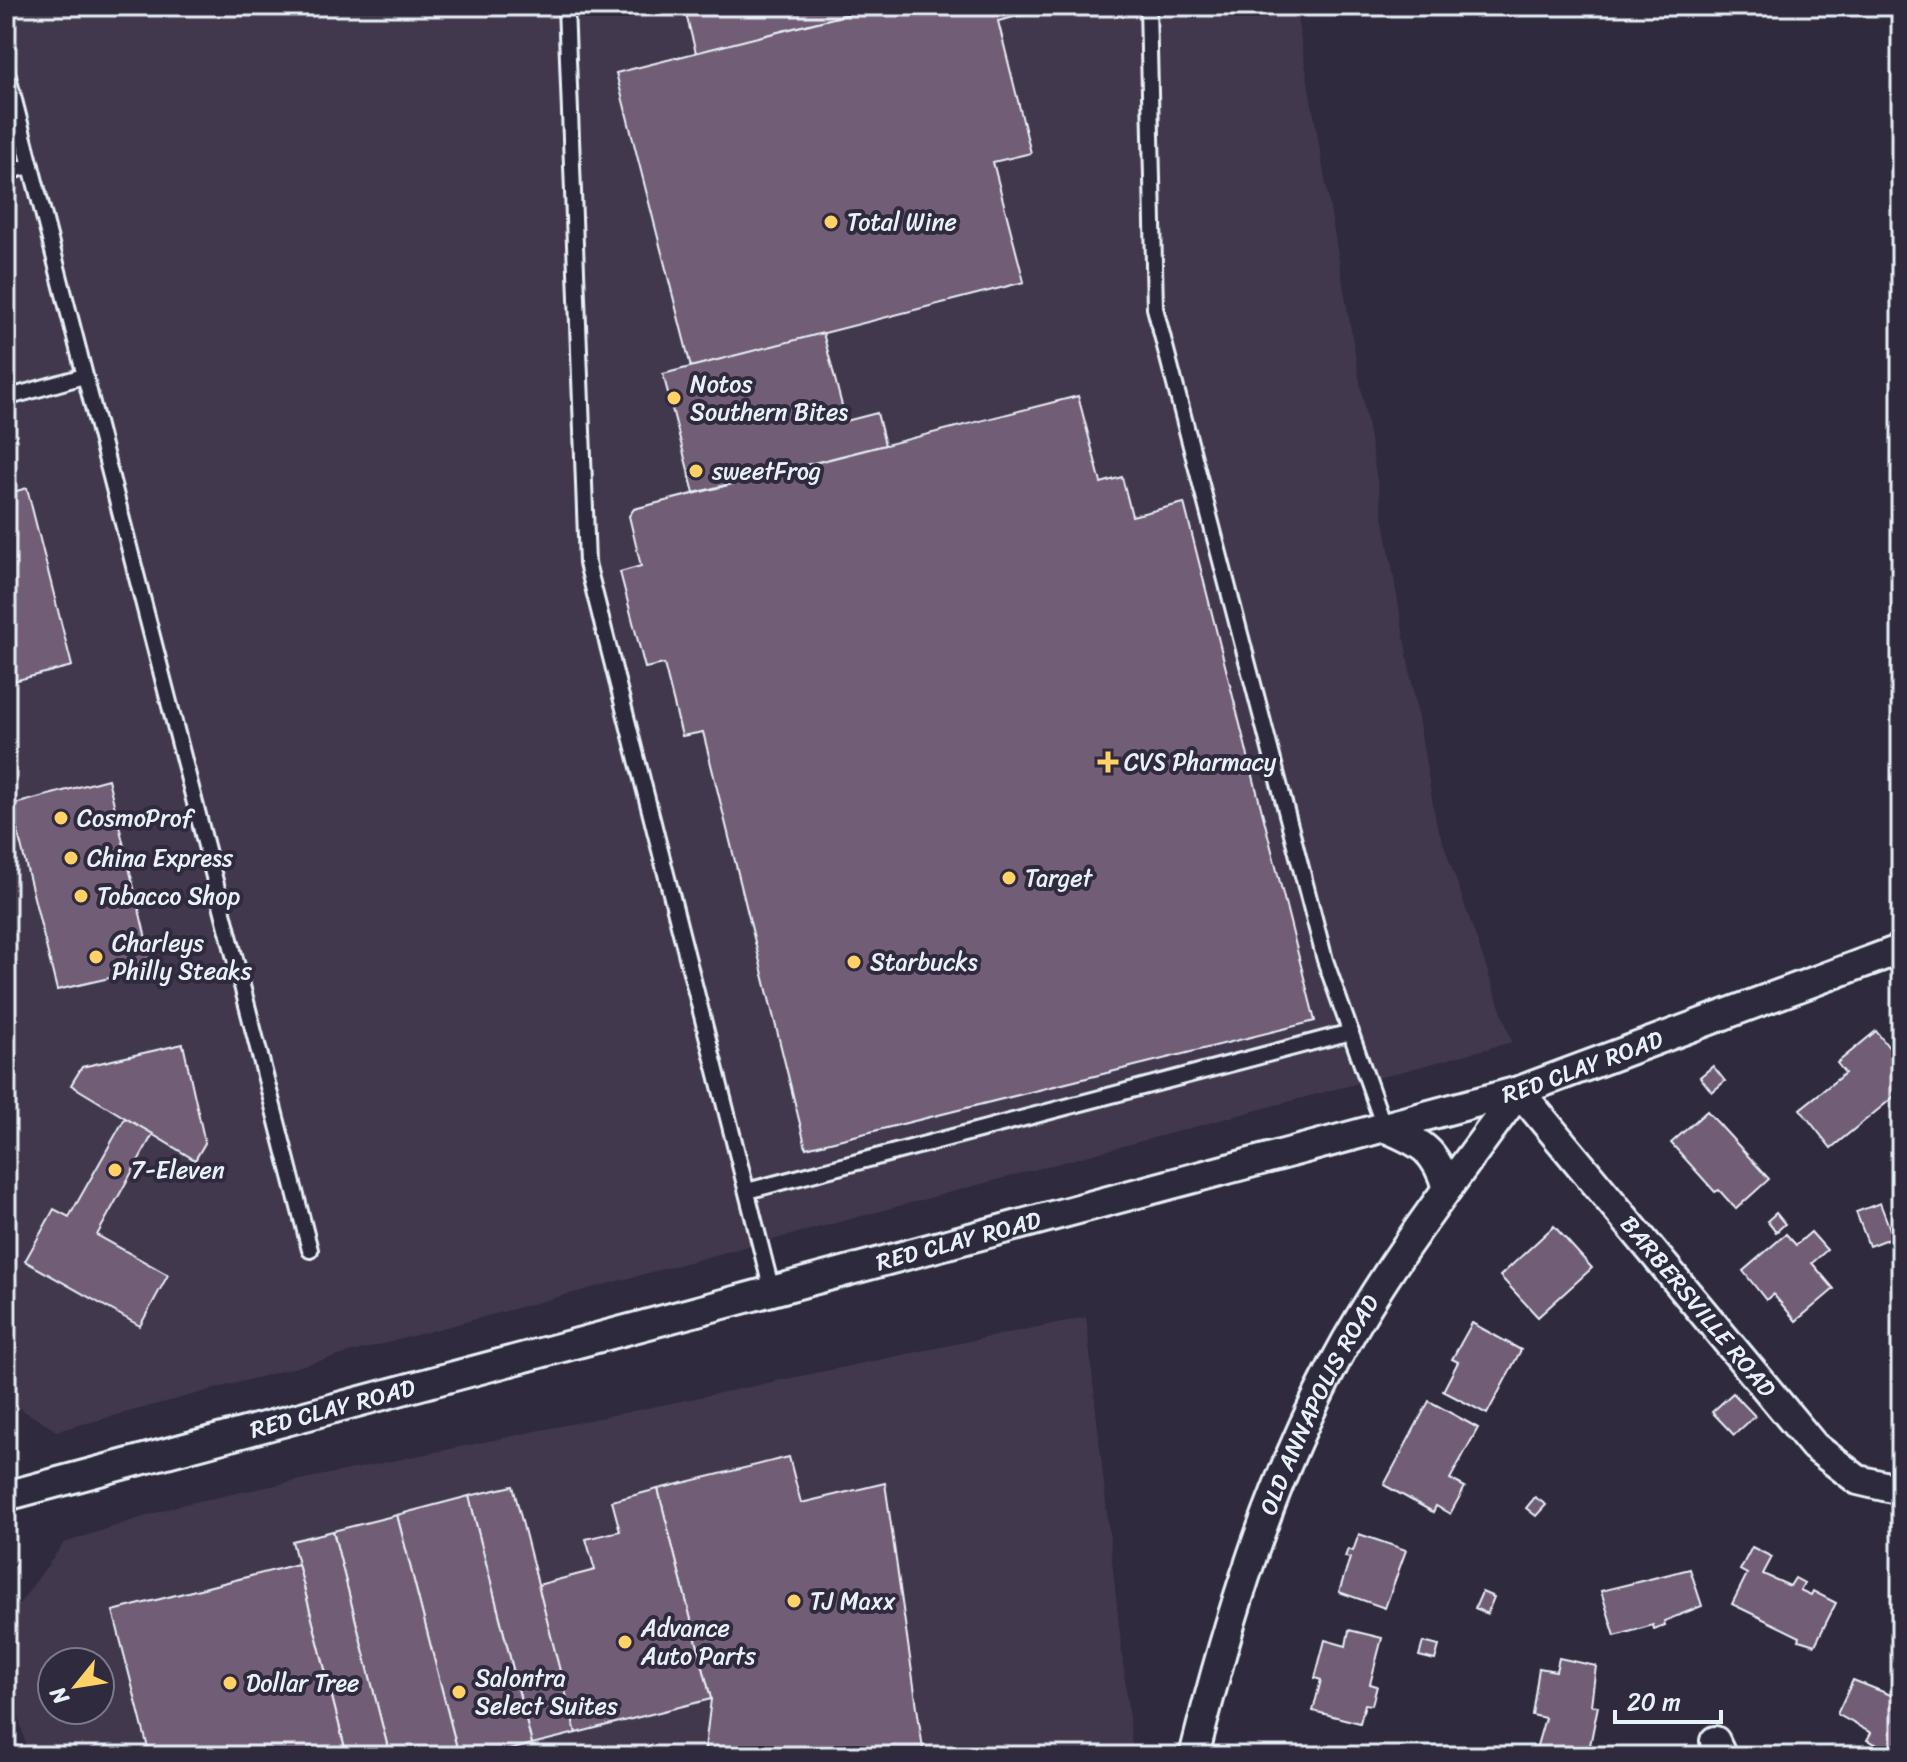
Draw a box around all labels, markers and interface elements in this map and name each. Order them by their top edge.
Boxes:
place label: Total Wine [847,201,957,243]
marker: Total Wine [822,213,840,231]
place label: Notos Southern Bites [690,363,848,433]
marker: Notos Southern Bites [665,389,683,407]
place label: sweetFrog [711,450,821,492]
marker: sweetFrog [687,462,705,480]
place label: CVS Pharmacy [1124,741,1277,783]
marker: CVS Pharmacy [1099,753,1117,771]
place label: CosmoProf [77,797,196,839]
marker: CosmoProf [52,809,70,827]
place label: China Express [87,837,234,879]
marker: China Express [62,849,80,867]
place label: Target [1025,857,1094,899]
marker: Target [1000,869,1018,887]
place label: Tobacco Shop [97,875,241,917]
marker: Tobacco Shop [72,887,90,905]
place label: Charleys Philly Steaks [112,922,253,992]
place label: Starbucks [870,941,978,983]
marker: Charleys Philly Steaks [87,948,105,966]
marker: Starbucks [845,953,863,971]
street label: RED CLAY ROAD [1497,1018,1670,1116]
place label: 7-Eleven [131,1149,225,1191]
marker: 7-Eleven [106,1161,124,1179]
street label: RED CLAY ROAD [871,1199,1046,1283]
street label: BARBERSVILLE ROAD [1609,1206,1787,1408]
street label: OLD ANNAPOLIS ROAD [1247,1286,1391,1521]
street label: RED CLAY ROAD [245,1366,420,1451]
place label: TJ Maxx [810,1580,896,1622]
marker: TJ Maxx [785,1592,803,1610]
place label: Advance Auto Parts [640,1607,757,1677]
marker: Advance Auto Parts [616,1633,634,1651]
north arrow [36,1646,116,1726]
place label: Salontra Select Suites [475,1657,618,1727]
place label: Dollar Tree [246,1662,359,1704]
marker: Dollar Tree [221,1674,239,1692]
scale bar [1615,1674,1721,1724]
text: N [38,1679,80,1713]
text: 20 m [1627,1681,1681,1723]
marker: Salontra Select Suites [450,1683,468,1701]

